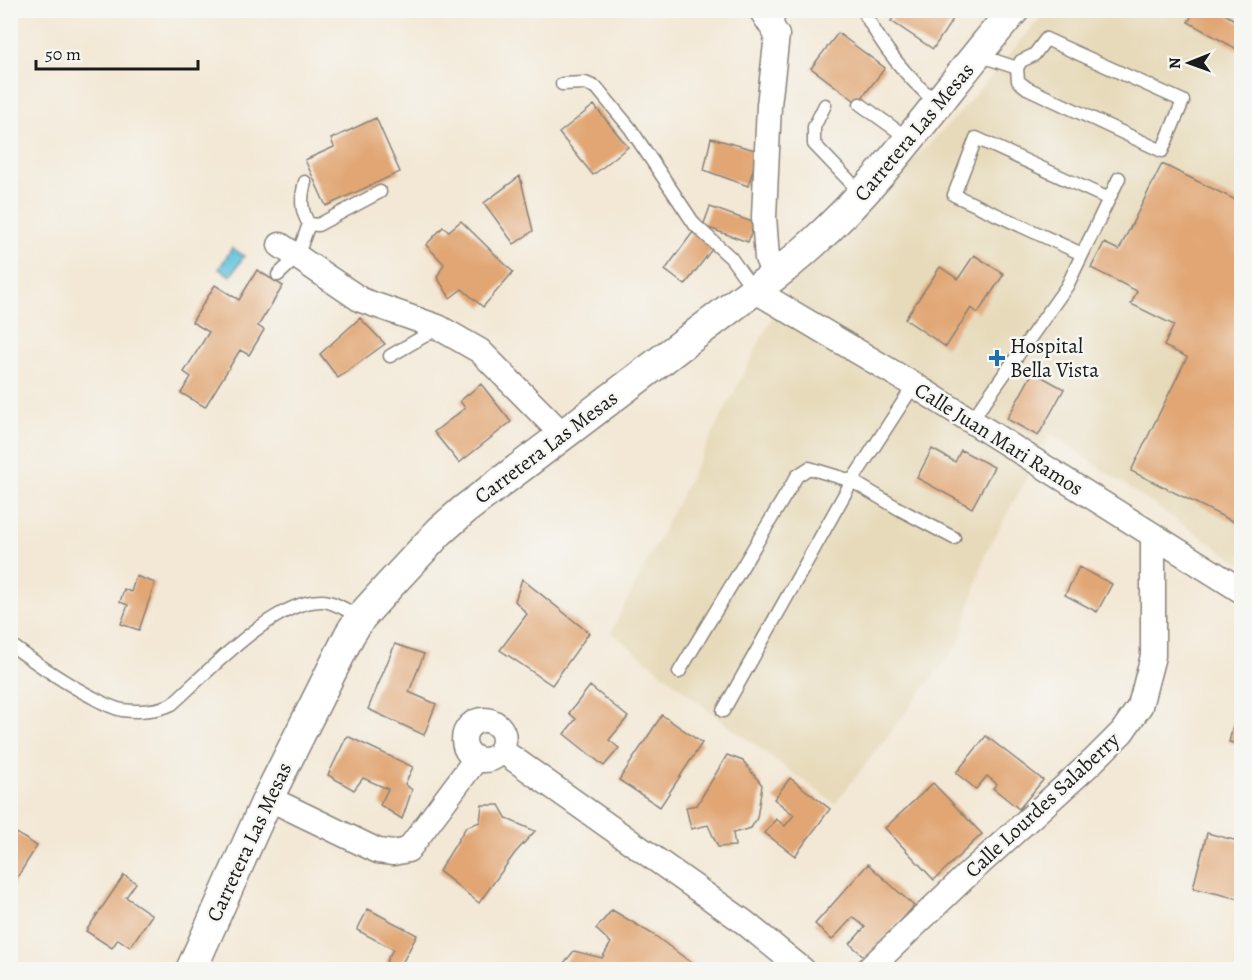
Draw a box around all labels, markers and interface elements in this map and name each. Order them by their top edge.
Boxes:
scale bar [36,33,198,71]
north arrow [1159,33,1219,93]
text: 50 m [45,42,81,66]
street label: Carretera Las Mesas [848,57,980,207]
text: N [1164,57,1186,69]
place label: Hospital Bella Vista [1010,332,1099,384]
marker: Hospital Bella Vista [988,349,1006,367]
street label: Calle Juan Mari Ramos [909,376,1089,502]
street label: Carretera Las Mesas [469,384,623,510]
street label: Calle Lourdes Salaberry [959,726,1126,884]
street label: Carretera Las Mesas [200,758,298,926]

